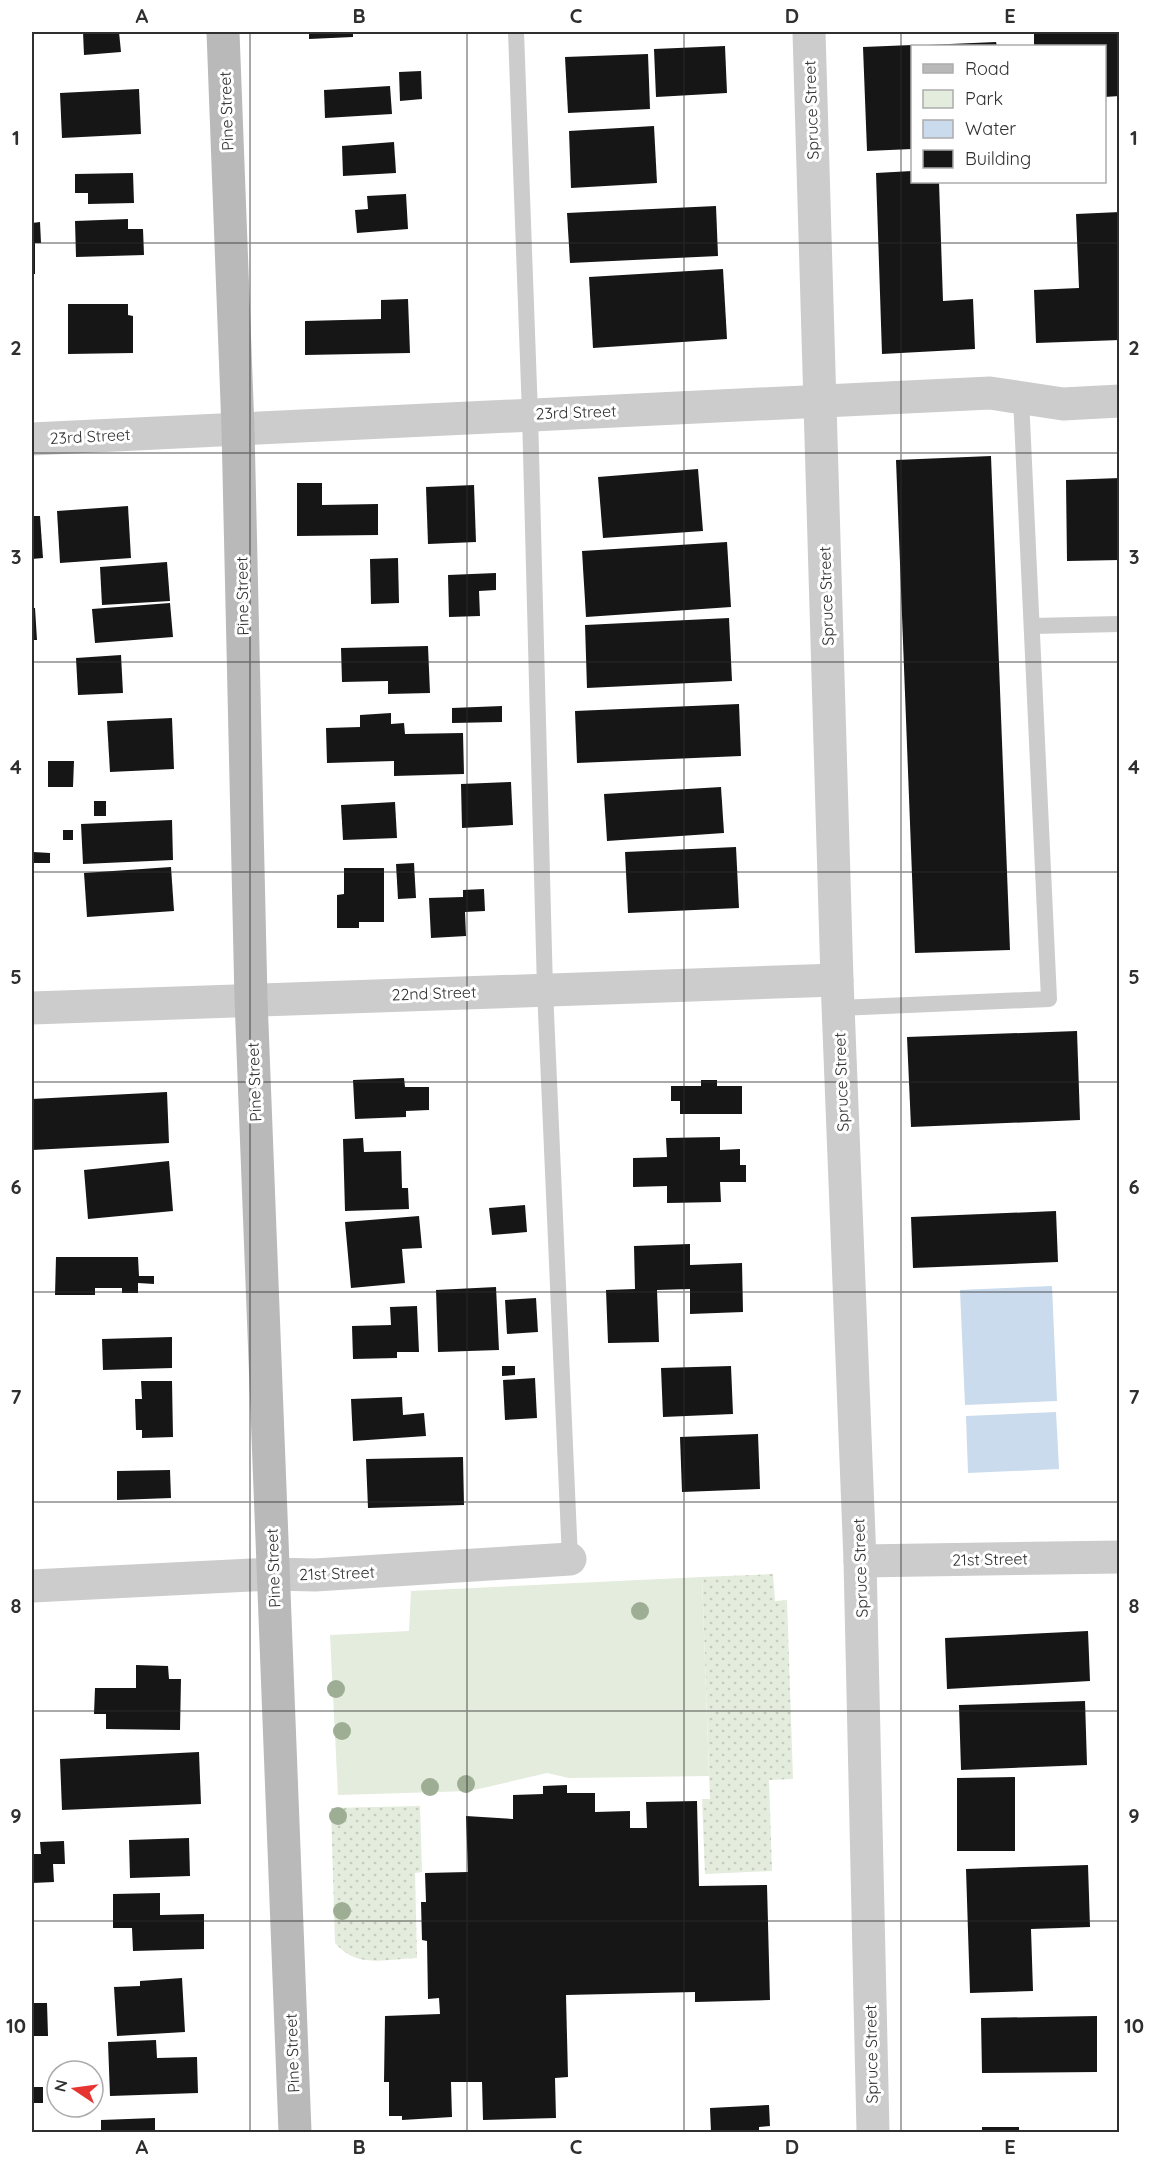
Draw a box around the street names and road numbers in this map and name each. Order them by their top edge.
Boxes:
street label: Spruce Street [799,60,823,160]
street label: Pine Street [215,71,237,151]
street label: 23rd Street [535,401,617,423]
street label: 23rd Street [49,424,131,448]
street label: Spruce Street [814,546,838,646]
street label: Pine Street [231,556,253,636]
street label: 22nd Street [391,982,477,1004]
street label: Spruce Street [829,1032,853,1132]
street label: Pine Street [243,1042,265,1122]
street label: Spruce Street [848,1518,872,1618]
street label: Pine Street [262,1528,284,1608]
street label: 21st Street [952,1548,1028,1570]
street label: 21st Street [299,1562,375,1584]
street label: Spruce Street [860,2004,882,2104]
street label: Pine Street [281,2013,303,2093]

